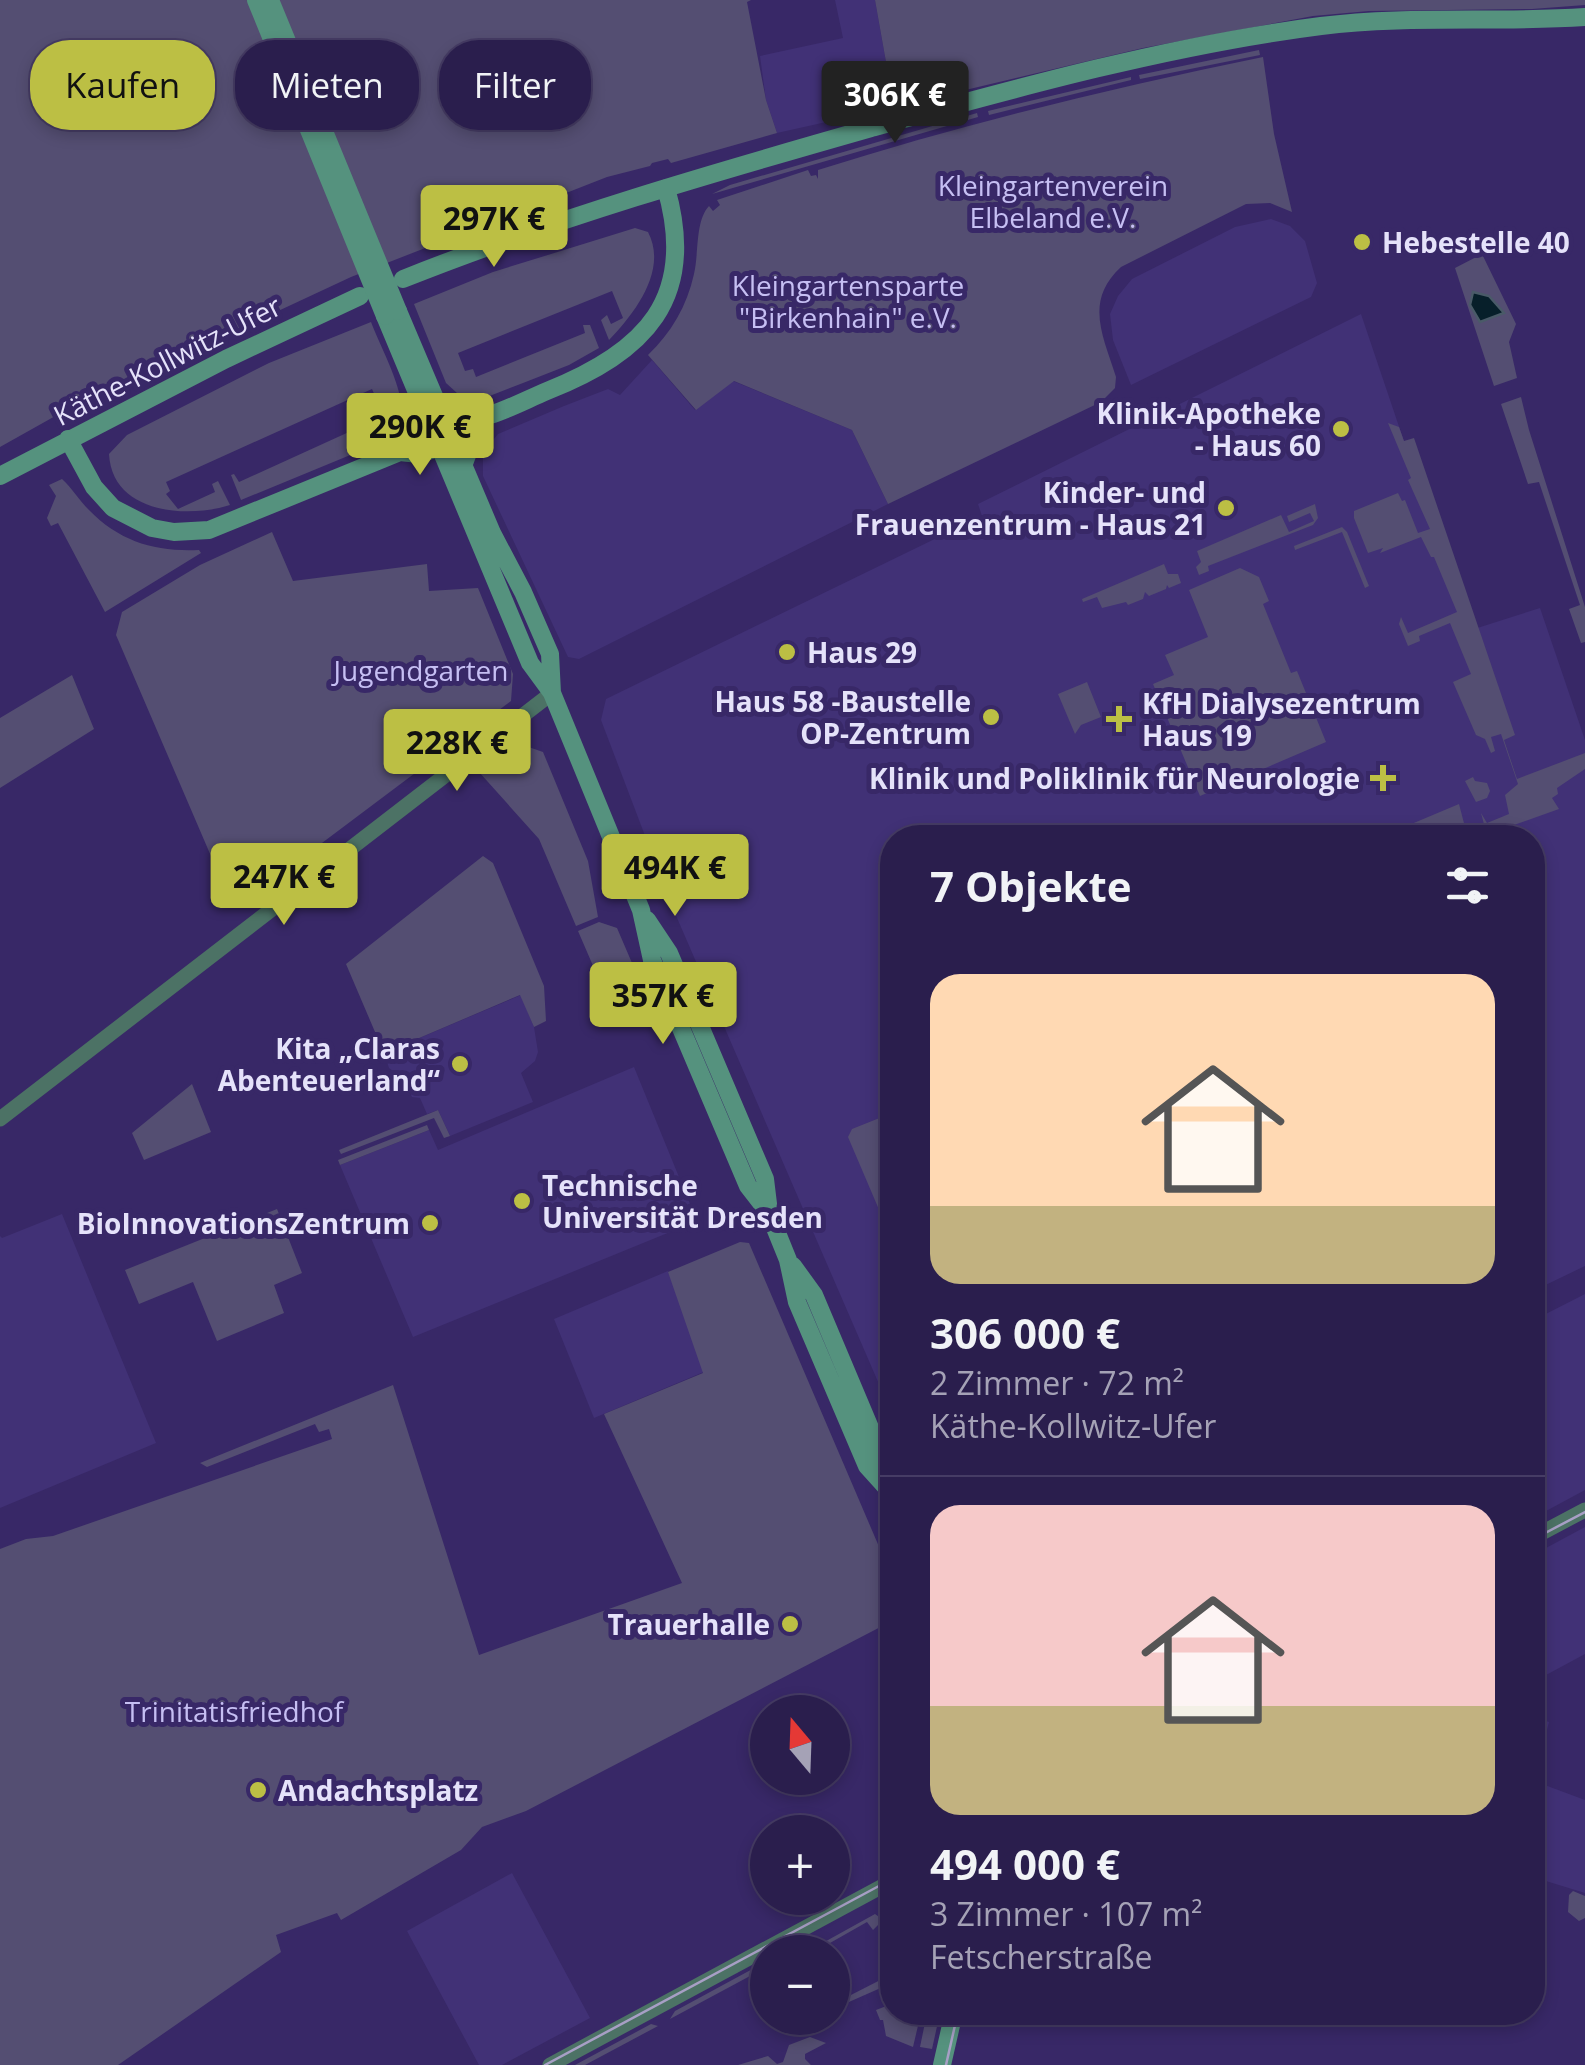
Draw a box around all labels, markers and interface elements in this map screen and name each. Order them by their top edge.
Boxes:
chip: Kaufen [30,40,215,130]
chip: Mieten [235,40,419,130]
chip: Filter [439,40,591,130]
pin: 306K € [814,61,976,146]
text: 306K € [844,72,946,115]
park label: Kleingartenverein Elbeland e.V. [938,166,1168,236]
pin: 297K € [413,185,575,270]
text: 297K € [443,196,545,239]
place label: Hebestelle 40 [1382,223,1570,261]
marker: Hebestelle 40 [1351,231,1373,253]
park label: Kleingartensparte "Birkenhain" e.V. [732,266,964,336]
street label: Käthe-Kollwitz-Ufer [47,286,288,434]
pin: 290K € [339,393,501,478]
place label: Klinik-Apotheke - Haus 60 [1097,394,1321,464]
text: 290K € [369,404,471,447]
marker: Klinik-Apotheke - Haus 60 [1330,418,1352,440]
place label: Kinder- und Frauenzentrum - Haus 21 [855,473,1206,543]
marker: Kinder- und Frauenzentrum - Haus 21 [1215,497,1237,519]
place label: Haus 29 [807,633,917,671]
marker: Haus 29 [776,641,798,663]
park label: Jugendgarten [331,651,509,689]
place label: Haus 58 -Baustelle OP-Zentrum [714,682,971,752]
place label: KfH Dialysezentrum Haus 19 [1142,684,1421,754]
marker: Haus 58 -Baustelle OP-Zentrum [980,706,1002,728]
marker: KfH Dialysezentrum Haus 19 [1106,706,1132,732]
pin: 228K € [376,709,538,794]
text: 228K € [406,720,508,763]
place label: Klinik und Poliklinik für Neurologie [869,759,1360,797]
marker: Klinik und Poliklinik für Neurologie [1370,765,1396,791]
pin: 494K € [594,834,756,919]
pin: 247K € [203,843,365,928]
text: 494K € [624,845,726,888]
text: 247K € [233,854,335,897]
text: 7 Objekte [930,857,1132,914]
icon: filters [1440,858,1495,913]
pin: 357K € [582,962,744,1047]
text: 357K € [612,973,714,1016]
place label: Kita „Claras Abenteuerland“ [218,1029,441,1099]
icon: home [1123,1039,1303,1219]
marker: Kita „Claras Abenteuerland“ [449,1053,471,1075]
place label: Technische Universität Dresden [542,1166,823,1236]
marker: Technische Universität Dresden [511,1190,533,1212]
place label: BioInnovationsZentrum [77,1204,410,1242]
marker: BioInnovationsZentrum [419,1212,441,1234]
text: 306 000 € [930,1304,1120,1361]
text: 2 Zimmer · 72 m² [930,1361,1184,1404]
text: Käthe-Kollwitz-Ufer [930,1404,1216,1447]
icon: home [1123,1570,1303,1750]
place label: Trauerhalle [608,1605,770,1643]
marker: Trauerhalle [779,1613,801,1635]
park label: Trinitatisfriedhof [125,1692,345,1730]
north arrow [750,1695,850,1795]
map controls [750,1695,850,2035]
place label: Andachtsplatz [278,1771,478,1809]
marker: Andachtsplatz [247,1779,269,1801]
button: + [750,1815,850,1915]
text: 494 000 € [930,1835,1120,1892]
text: 3 Zimmer · 107 m² [930,1892,1202,1935]
button: − [750,1935,850,2035]
text: Fetscherstraße [930,1935,1153,1978]

